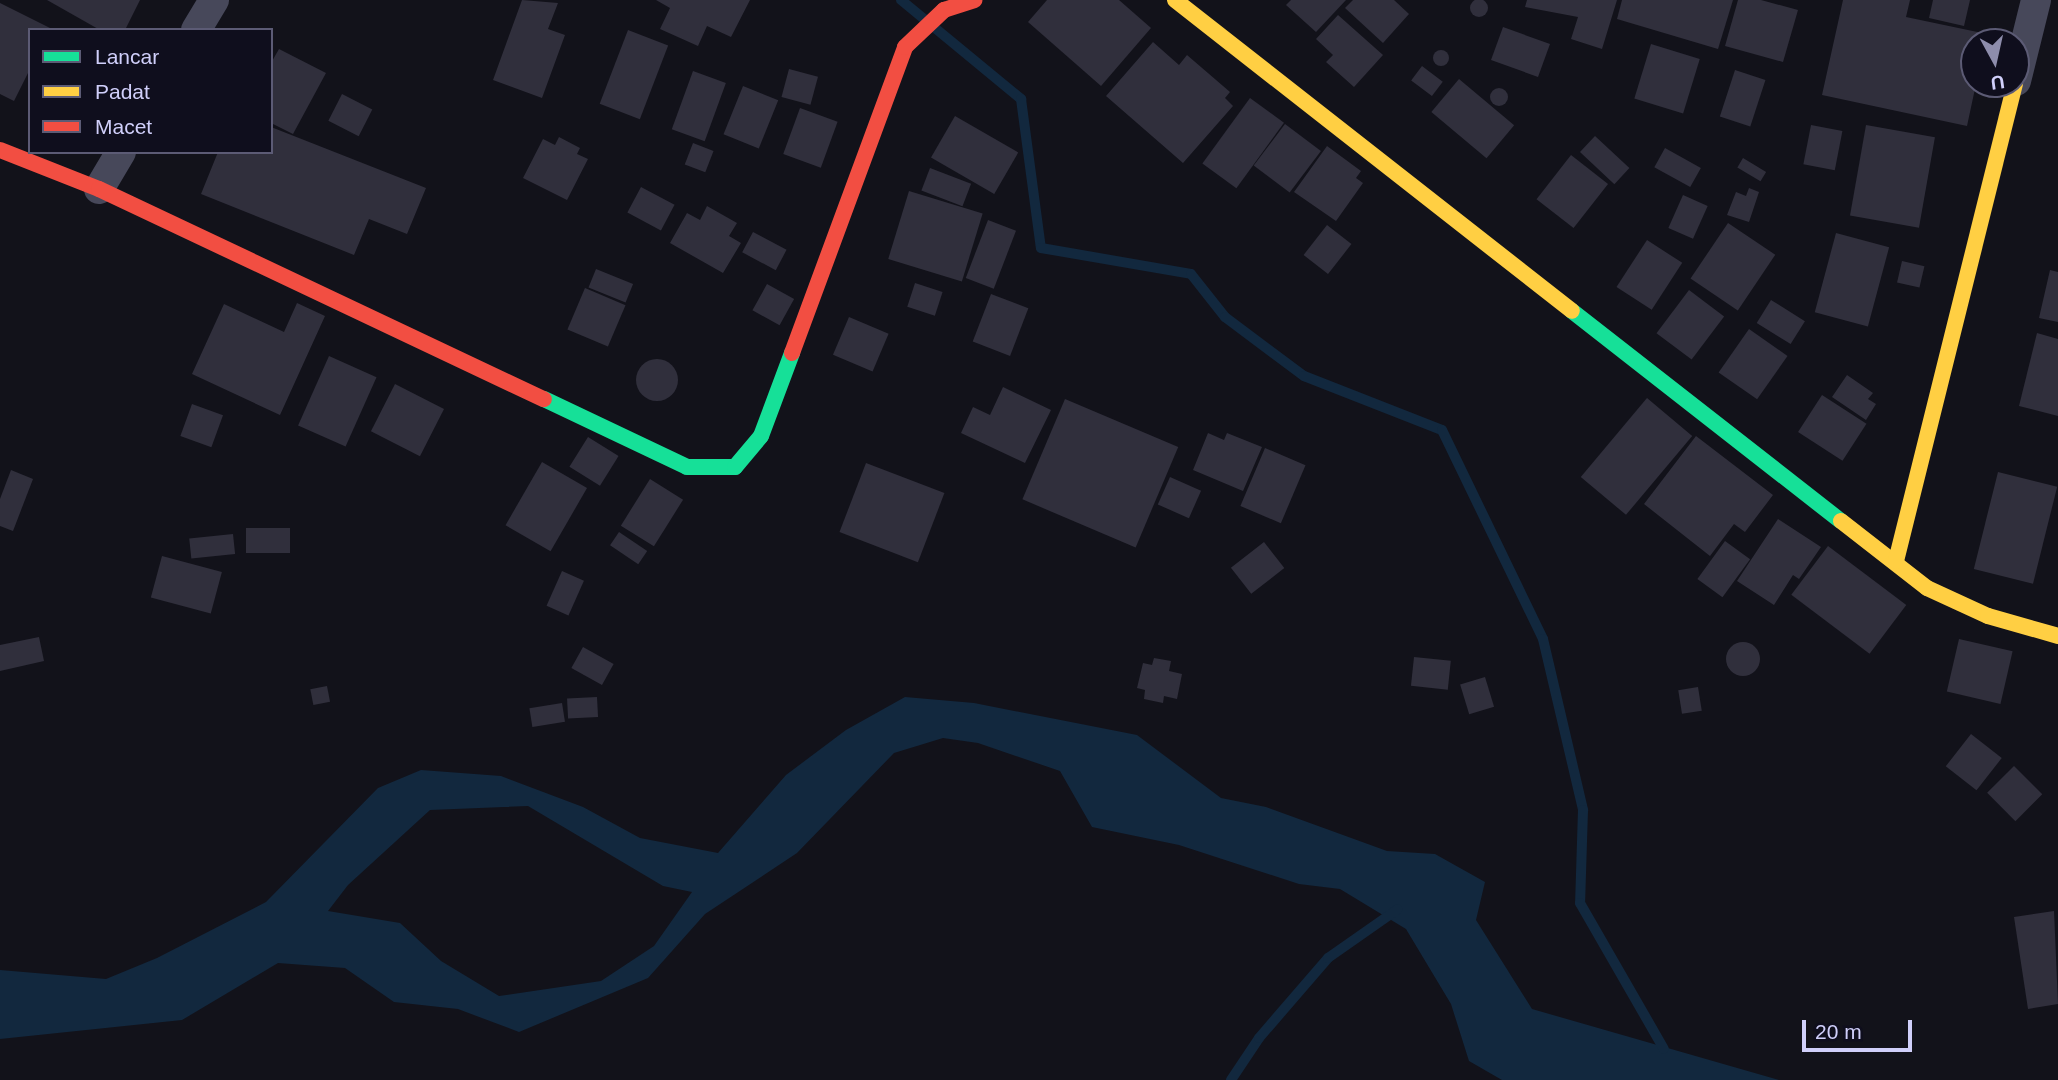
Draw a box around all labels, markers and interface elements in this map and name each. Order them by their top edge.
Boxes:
legend [28,28,273,154]
north arrow [1960,28,2030,98]
text: Lancar [95,45,159,68]
text: U [1989,71,2006,94]
text: Padat [95,80,150,103]
text: Macet [95,115,152,138]
scale bar [1806,1006,1916,1050]
text: 20 m [1815,1020,1862,1043]

